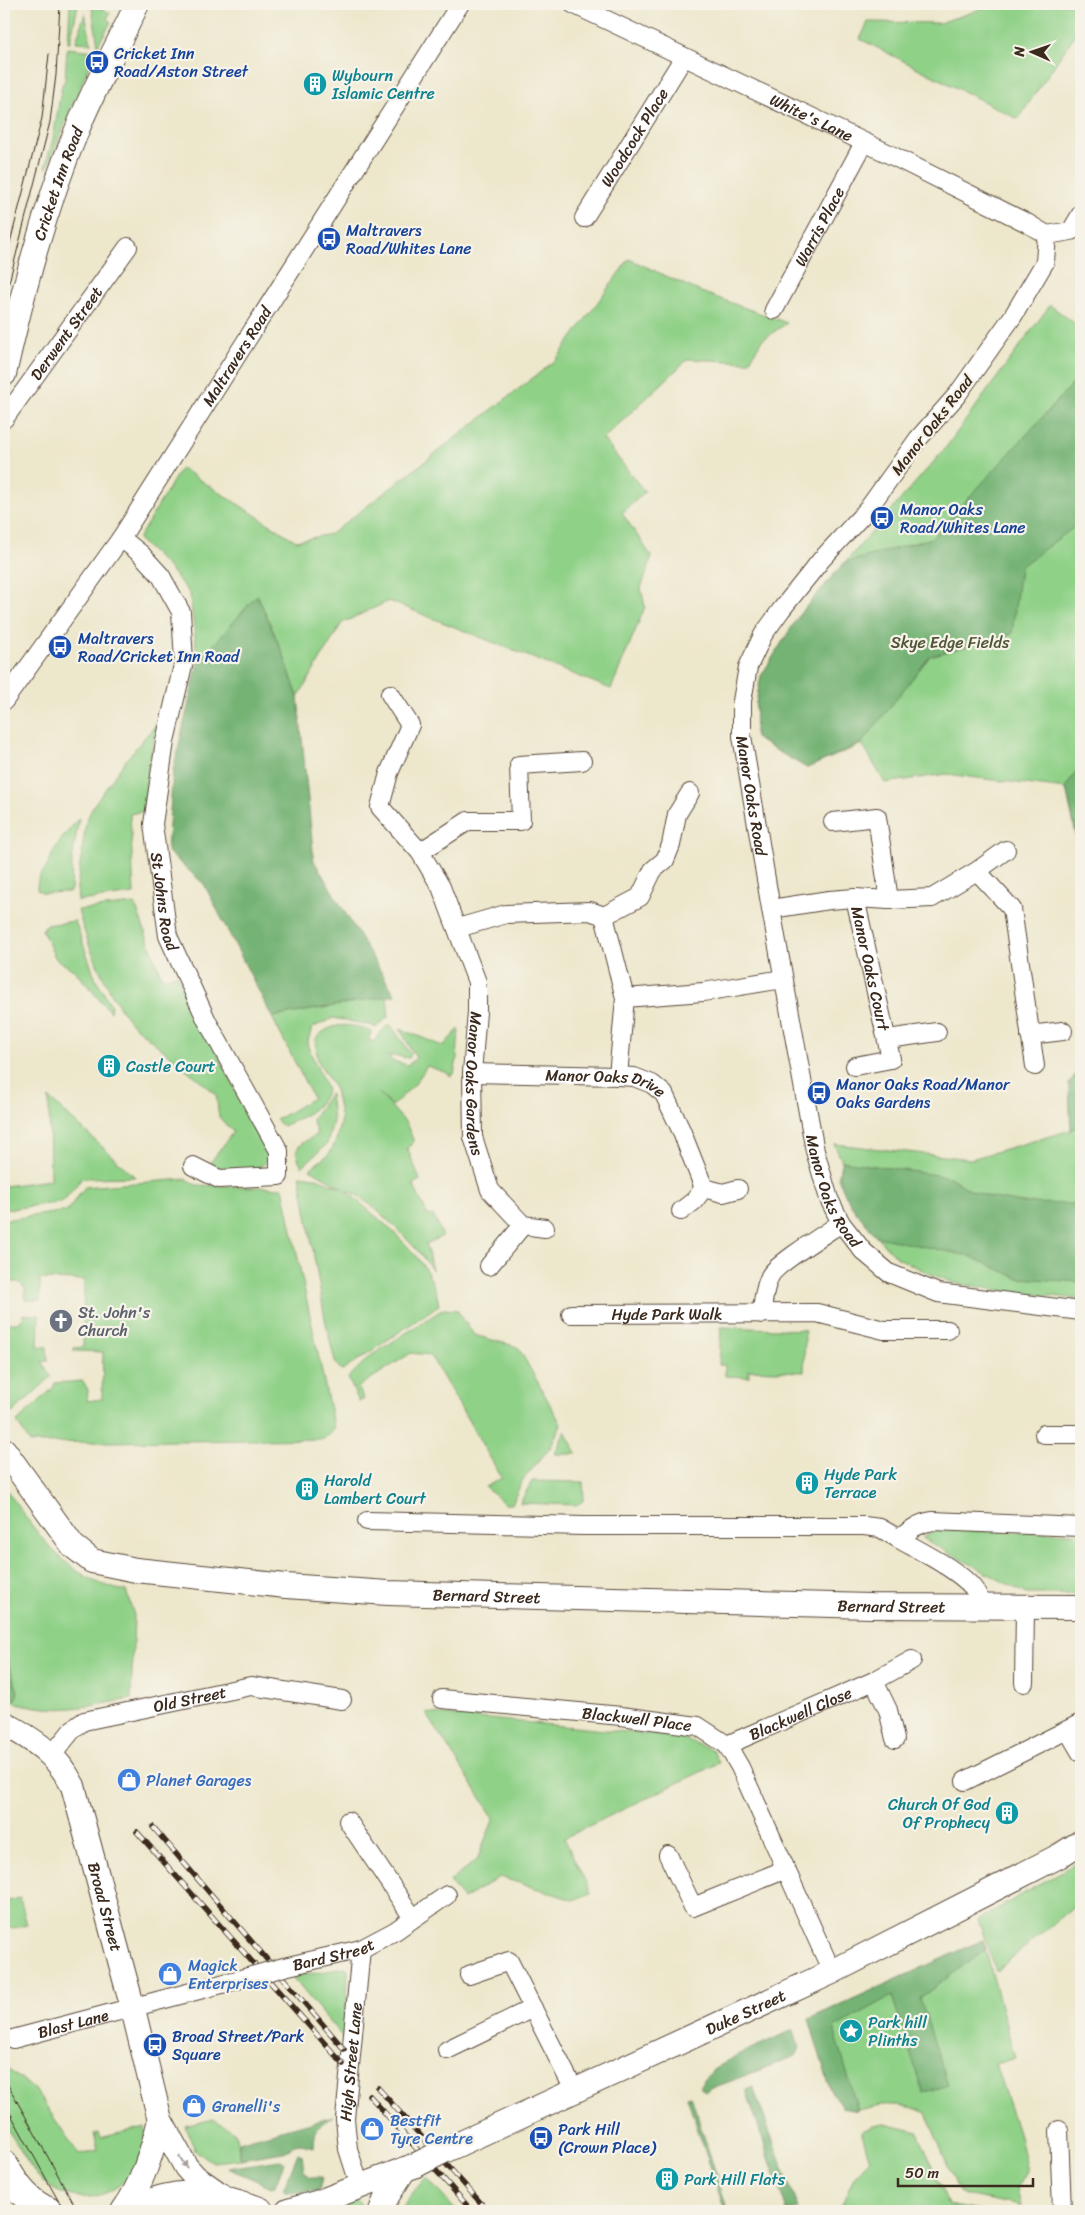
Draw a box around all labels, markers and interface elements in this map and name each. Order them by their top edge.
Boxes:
north arrow [1008,28,1058,78]
place label: Cricket Inn Road/Aston Street [114,39,249,86]
text: N [1007,46,1032,58]
bus stop icon: Cricket Inn Road/Aston Street [84,49,110,75]
place label: Wybourn Islamic Centre [331,61,435,108]
building icon: Wybourn Islamic Centre [302,71,328,97]
street label: Woodcock Place [592,82,676,193]
street label: White's Lane [765,85,858,149]
street label: Cricket Inn Road [24,121,92,244]
street label: Warris Place [786,181,853,272]
place label: Maltravers Road/Whites Lane [346,216,472,263]
bus stop icon: Maltravers Road/Whites Lane [316,226,342,252]
street label: Derwent Street [22,280,110,386]
street label: Maltravers Road [194,299,280,412]
street label: Manor Oaks Road [883,367,982,482]
place label: Manor Oaks Road/Whites Lane [900,495,1026,542]
bus stop icon: Manor Oaks Road/Whites Lane [869,505,895,531]
place label: Maltravers Road/Cricket Inn Road [78,624,241,671]
park label: Skye Edge Fields [891,628,1010,657]
bus stop icon: Maltravers Road/Cricket Inn Road [47,634,73,660]
street label: Manor Oaks Road [728,733,777,859]
street label: St Johns Road [142,850,188,957]
street label: Manor Oaks Court [843,903,899,1034]
street label: Manor Oaks Gardens [457,1011,493,1160]
place label: Castle Court [126,1052,215,1081]
building icon: Castle Court [96,1053,122,1079]
street label: Manor Oaks Drive [545,1060,673,1105]
place label: Manor Oaks Road/Manor Oaks Gardens [836,1070,1011,1117]
bus stop icon: Manor Oaks Road/Manor Oaks Gardens [806,1080,832,1106]
street label: Manor Oaks Road [798,1132,871,1255]
place label: St. John's Church [78,1298,151,1345]
street label: Hyde Park Walk [611,1299,723,1328]
church icon: St. John's Church [48,1308,74,1334]
place label: Hyde Park Terrace [824,1460,897,1507]
place label: Harold Lambert Court [324,1466,426,1513]
building icon: Hyde Park Terrace [794,1470,820,1496]
building icon: Harold Lambert Court [294,1476,320,1502]
street label: Bernard Street [432,1580,541,1612]
street label: Bernard Street [837,1591,945,1621]
street label: Old Street [150,1677,229,1721]
street label: Blackwell Close [744,1678,857,1748]
street label: Blackwell Place [581,1698,694,1740]
place label: Planet Garages [146,1766,252,1795]
shop icon: Planet Garages [116,1767,142,1793]
place label: Church Of God Of Prophecy [888,1790,992,1837]
building icon: Church Of God Of Prophecy [994,1800,1020,1826]
street label: Broad Street [80,1859,131,1955]
street label: Bard Street [290,1930,380,1979]
place label: Magick Enterprises [188,1951,269,1998]
shop icon: Magick Enterprises [157,1961,183,1987]
street label: Duke Street [701,1981,790,2043]
street label: Blast Lane [34,2000,112,2046]
street label: High Street Lane [330,2001,370,2123]
place label: Park hill Plinths [868,2008,927,2055]
place icon: Park hill Plinths [838,2018,864,2044]
place label: Broad Street/Park Square [172,2022,305,2069]
bus stop icon: Broad Street/Park Square [142,2032,168,2058]
place label: Granelli's [212,2092,281,2121]
shop icon: Granelli's [181,2093,207,2119]
place label: Bestfit Tyre Centre [390,2106,473,2153]
place label: Park Hill (Crown Place) [558,2115,657,2162]
shop icon: Bestfit Tyre Centre [359,2116,385,2142]
bus stop icon: Park Hill (Crown Place) [528,2125,554,2151]
scale bar [898,2155,1032,2187]
one-way arrow [179,2156,188,2169]
text: 50 m [905,2160,940,2186]
place label: Park Hill Flats [684,2165,786,2194]
building icon: Park Hill Flats [654,2166,680,2192]

